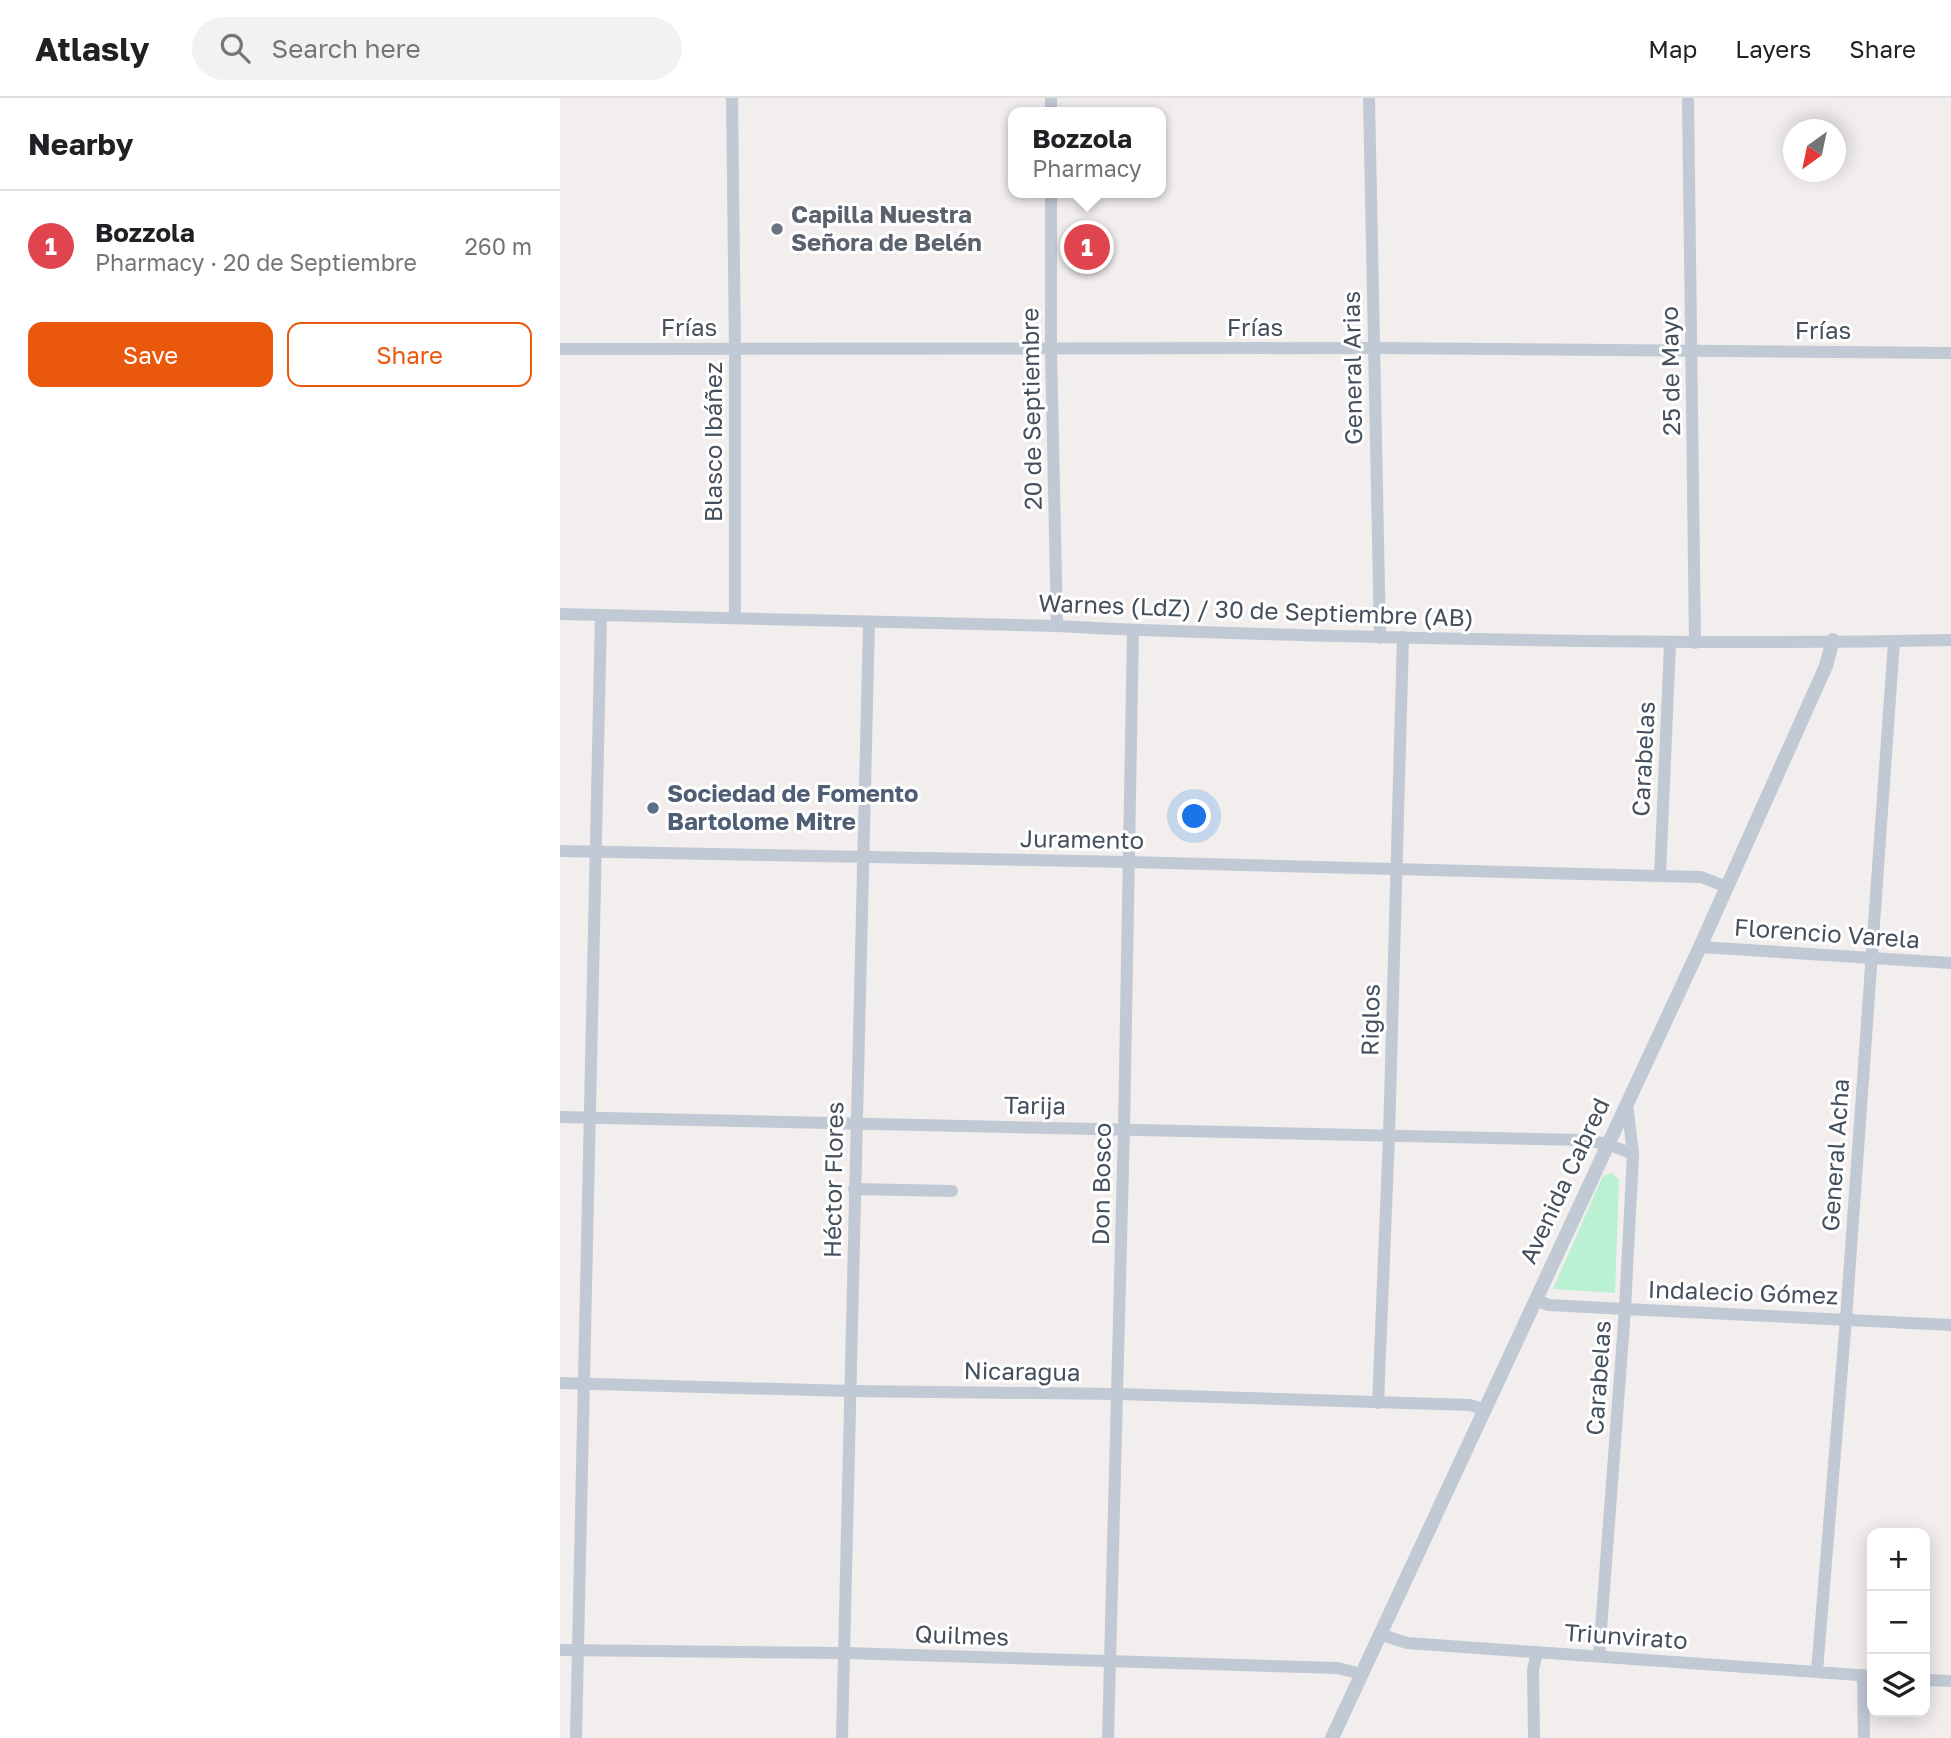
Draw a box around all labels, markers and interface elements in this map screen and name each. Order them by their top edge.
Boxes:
search box [192,17,682,80]
text: Atlasly [35,29,150,68]
icon: search [216,29,254,67]
text: Search here [272,33,421,64]
text: Map [1648,34,1697,63]
text: Layers [1735,34,1811,63]
text: Share [1849,34,1916,63]
popup [1008,107,1166,198]
north arrow [1783,119,1846,182]
text: Bozzola [1032,123,1132,154]
text: Nearby [28,126,133,162]
text: Pharmacy [1032,154,1142,182]
place label: Capilla Nuestra Señora de Belén [791,199,982,256]
text: Bozzola [95,217,195,248]
marker: Capilla Nuestra Señora de Belén [769,221,785,237]
pin: 1 [1064,221,1110,273]
text: 1 [45,232,57,260]
text: 260 m [464,232,532,260]
text: Pharmacy · 20 de Septiembre [95,248,417,276]
street label: General Arias [1336,291,1367,445]
street label: 25 de Mayo [1654,306,1685,436]
street label: 20 de Septiembre [1014,308,1047,511]
street label: Frías [661,312,717,341]
street label: Frías [1227,312,1283,341]
street label: Frías [1795,315,1851,344]
button: Save [28,322,273,387]
button: Share [287,322,532,387]
street label: Blasco Ibáñez [698,362,727,522]
street label: Warnes (LdZ) / 30 de Septiembre (AB) [1038,587,1474,632]
street label: Carabelas [1625,701,1660,817]
place label: Sociedad de Fomento Bartolome Mitre [667,778,919,835]
your location [1177,799,1211,833]
marker: Sociedad de Fomento Bartolome Mitre [645,800,661,816]
street label: Juramento [1020,823,1144,854]
street label: Florencio Varela [1733,912,1921,953]
street label: Riglos [1354,984,1385,1056]
street label: General Acha [1815,1078,1854,1232]
street label: Tarija [1004,1089,1066,1120]
street label: Avenida Cabred [1513,1093,1615,1268]
street label: Héctor Flores [817,1101,848,1258]
street label: Don Bosco [1085,1122,1116,1246]
street label: Indalecio Gómez [1647,1274,1839,1309]
street label: Carabelas [1579,1319,1616,1436]
street label: Nicaragua [963,1355,1081,1386]
map controls [1867,1528,1930,1717]
button: + [1867,1528,1930,1591]
button: − [1867,1591,1930,1654]
street label: Triunvirato [1563,1617,1689,1654]
street label: Quilmes [914,1618,1010,1651]
button: layers [1867,1654,1930,1717]

